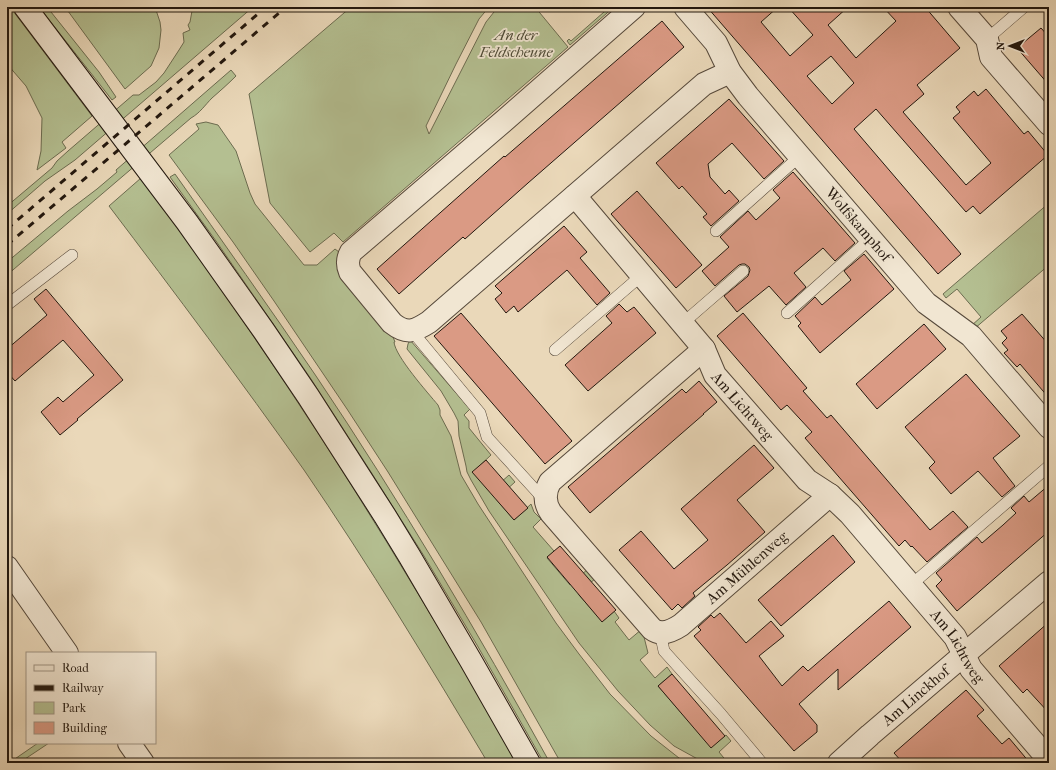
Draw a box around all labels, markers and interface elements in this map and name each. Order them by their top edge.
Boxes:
park label: An der Feldscheune [479,26,553,61]
north arrow [990,26,1030,66]
text: N [994,41,1007,50]
street label: Wolfskamphof [821,183,897,267]
street label: Am Lichtweg [707,368,778,445]
street label: Am Mühlenweg [702,526,792,609]
street label: Am Lichtweg [926,605,989,688]
legend [26,652,156,744]
street label: Am Linckhof [878,660,955,730]
text: Road [62,661,89,675]
text: Railway [62,681,104,695]
text: Park [62,701,87,715]
text: Building [62,721,107,735]

